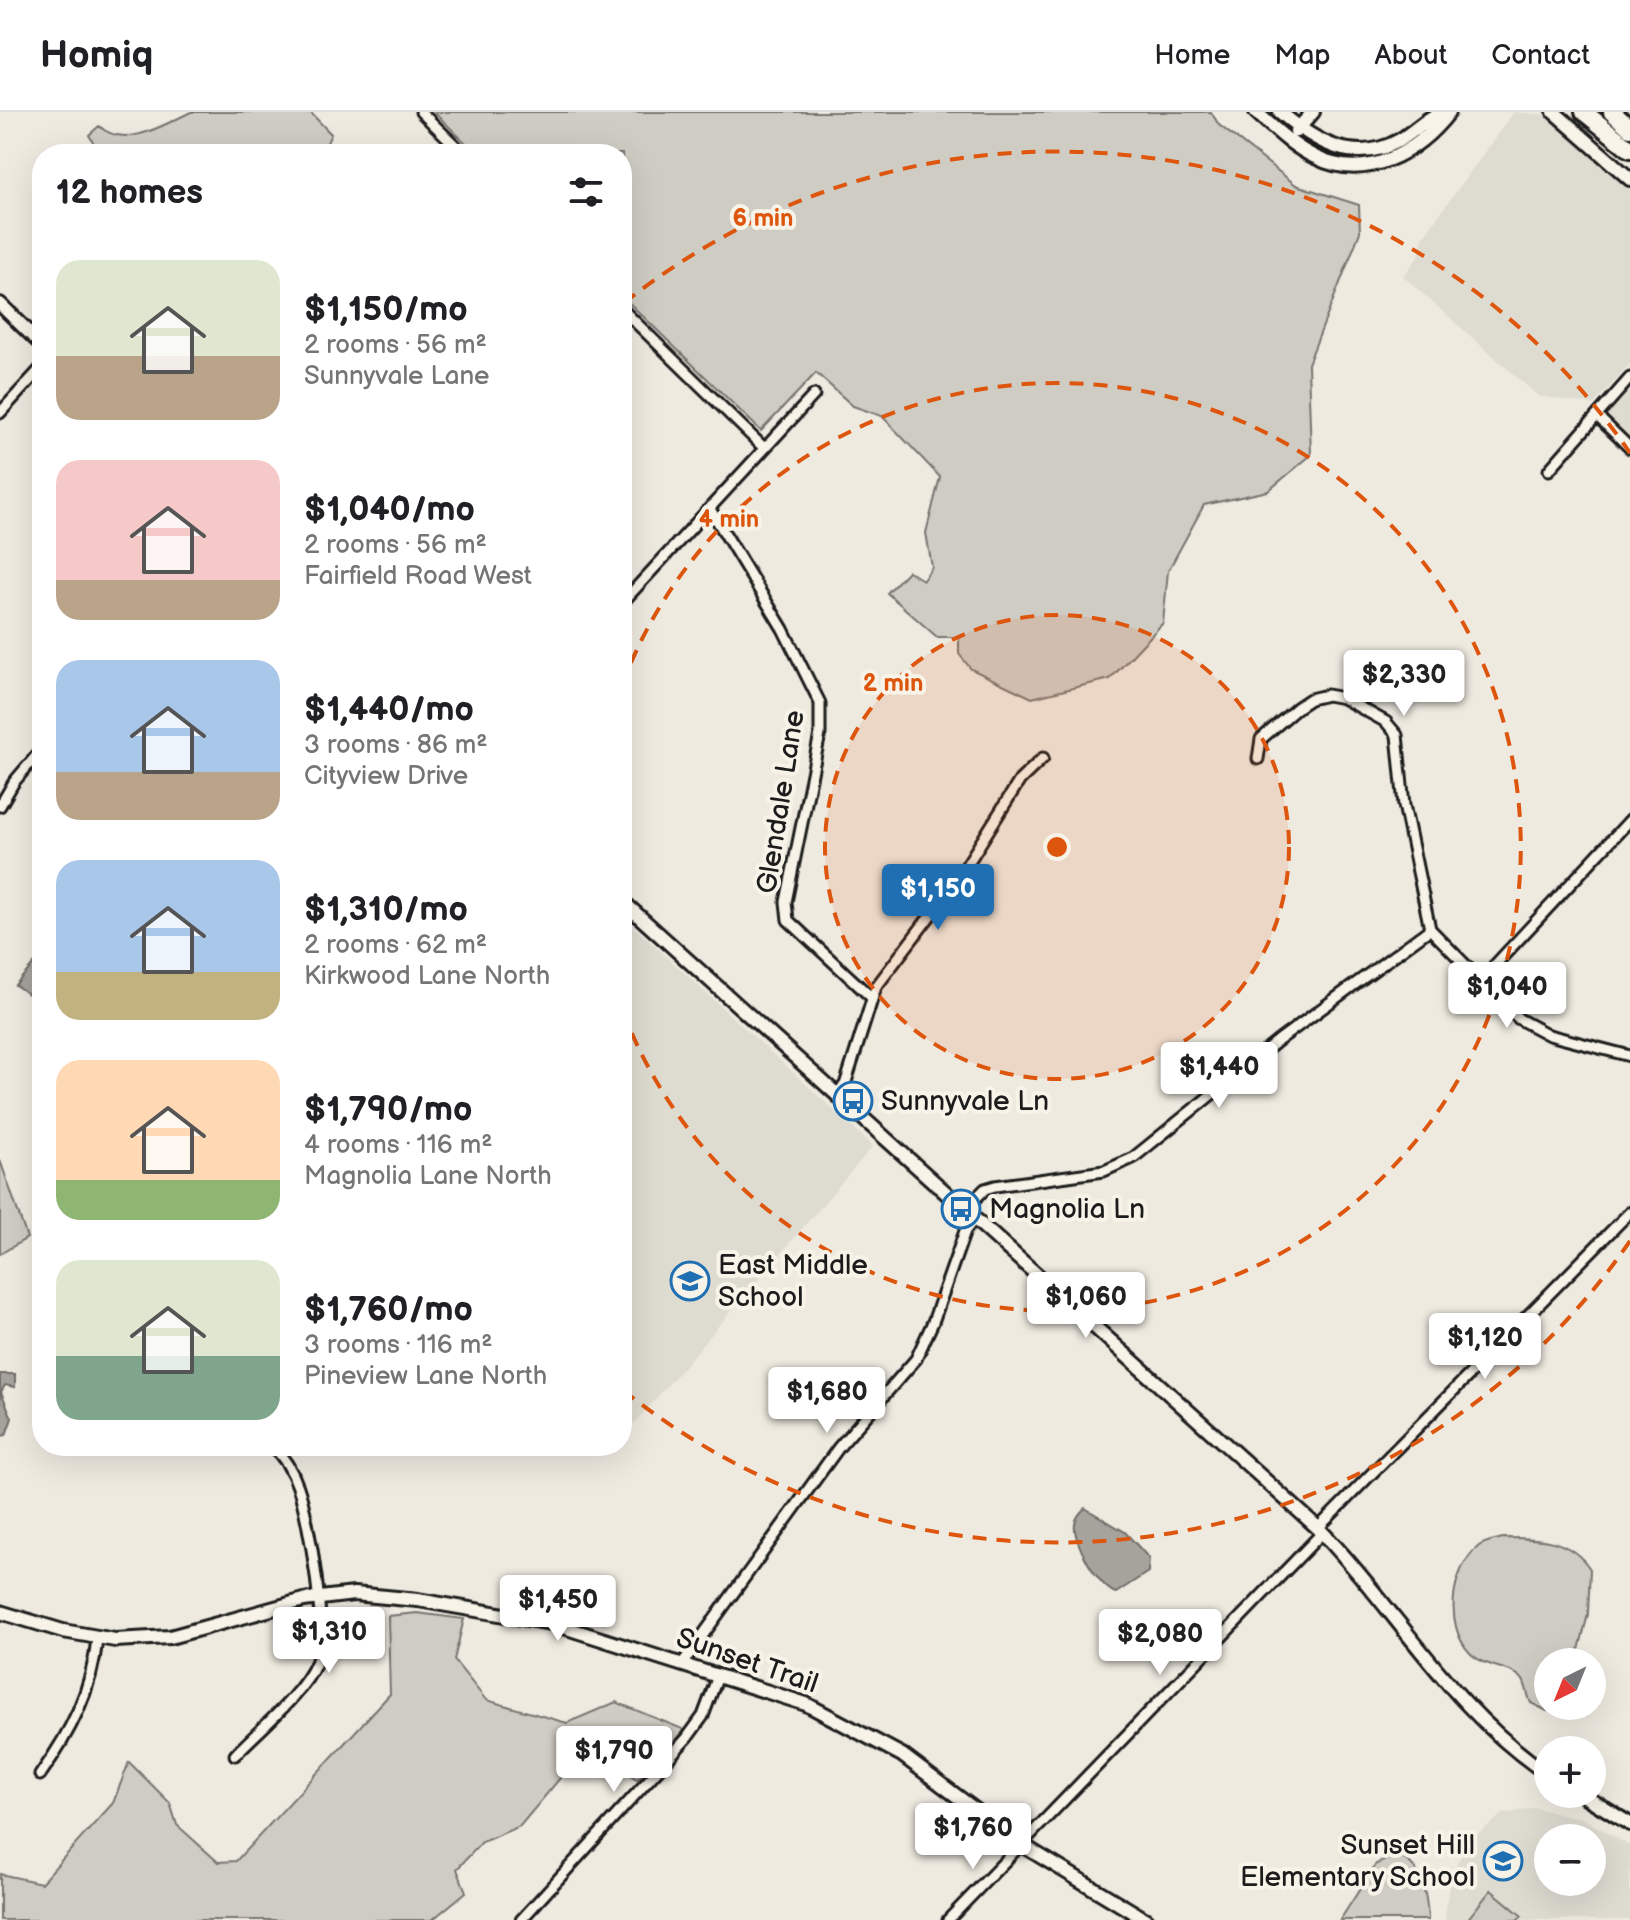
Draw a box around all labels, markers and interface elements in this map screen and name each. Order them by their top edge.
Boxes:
text: Homiq [40,33,153,78]
text: Home [1154,39,1230,72]
text: Map [1274,39,1331,72]
text: About [1375,39,1447,72]
text: Contact [1491,39,1590,72]
icon: filters [564,170,608,214]
text: 12 homes [56,172,203,213]
text: 6 min [733,204,793,233]
text: $1,150/mo [304,289,468,330]
icon: home [120,292,216,388]
text: 2 rooms · 56 m² [304,330,487,361]
text: Sunnyvale Lane [304,361,489,392]
text: $1,040/mo [304,489,475,530]
icon: home [120,492,216,588]
text: 4 min [699,505,759,534]
text: 2 rooms · 56 m² [304,530,487,561]
text: Fairfield Road West [304,561,532,592]
pin: $2,330 [1339,650,1469,718]
text: $2,330 [1361,660,1447,691]
text: 2 min [863,669,923,698]
text: $1,440/mo [304,689,474,730]
icon: home [120,692,216,788]
street label: Glendale Lane [750,708,812,896]
text: 3 rooms · 86 m² [304,730,488,761]
text: Cityview Drive [304,761,468,792]
centre of rings [1043,833,1071,861]
pin: $1,150 [873,864,1003,932]
text: $1,150 [900,874,976,905]
text: $1,310/mo [304,889,468,930]
icon: home [120,892,216,988]
text: 2 rooms · 62 m² [304,930,487,961]
text: Kirkwood Lane North [304,961,550,992]
pin: $1,040 [1442,962,1572,1030]
text: $1,040 [1466,972,1548,1003]
pin: $1,440 [1154,1042,1284,1110]
text: $1,440 [1179,1052,1259,1083]
bus stop icon: Sunnyvale Ln [832,1080,874,1122]
place label: Sunnyvale Ln [881,1085,1049,1118]
text: $1,790/mo [304,1089,472,1130]
icon: home [120,1092,216,1188]
text: 4 rooms · 116 m² [304,1130,492,1161]
text: Magnolia Lane North [304,1161,552,1192]
bus stop icon: Magnolia Ln [940,1188,982,1230]
place label: Magnolia Ln [989,1193,1145,1226]
place label: East Middle School [718,1249,868,1314]
school or university icon: East Middle School [669,1260,711,1302]
pin: $1,060 [1021,1272,1151,1340]
text: $1,060 [1045,1282,1127,1313]
text: $1,760/mo [304,1289,473,1330]
icon: home [120,1292,216,1388]
pin: $1,120 [1420,1313,1550,1381]
text: $1,120 [1447,1323,1523,1354]
text: 3 rooms · 116 m² [304,1330,493,1361]
text: Pineview Lane North [304,1361,547,1392]
pin: $1,680 [762,1367,892,1435]
text: $1,680 [786,1377,868,1408]
pin: $1,450 [493,1575,623,1643]
text: $1,450 [518,1585,598,1616]
pin: $1,310 [264,1607,394,1675]
pin: $2,080 [1095,1609,1225,1677]
text: $1,310 [291,1617,367,1648]
text: $2,080 [1117,1619,1203,1650]
street label: Sunset Trail [672,1621,822,1701]
north arrow [1534,1648,1606,1720]
map controls [1534,1648,1606,1896]
pin: $1,790 [549,1726,679,1794]
text: $1,790 [574,1736,654,1767]
button: + [1534,1736,1606,1808]
pin: $1,760 [908,1803,1038,1871]
text: $1,760 [933,1813,1013,1844]
button: − [1534,1824,1606,1896]
place label: Sunset Hill Elementary School [1240,1829,1475,1894]
school or university icon: Sunset Hill Elementary School [1482,1840,1524,1882]

